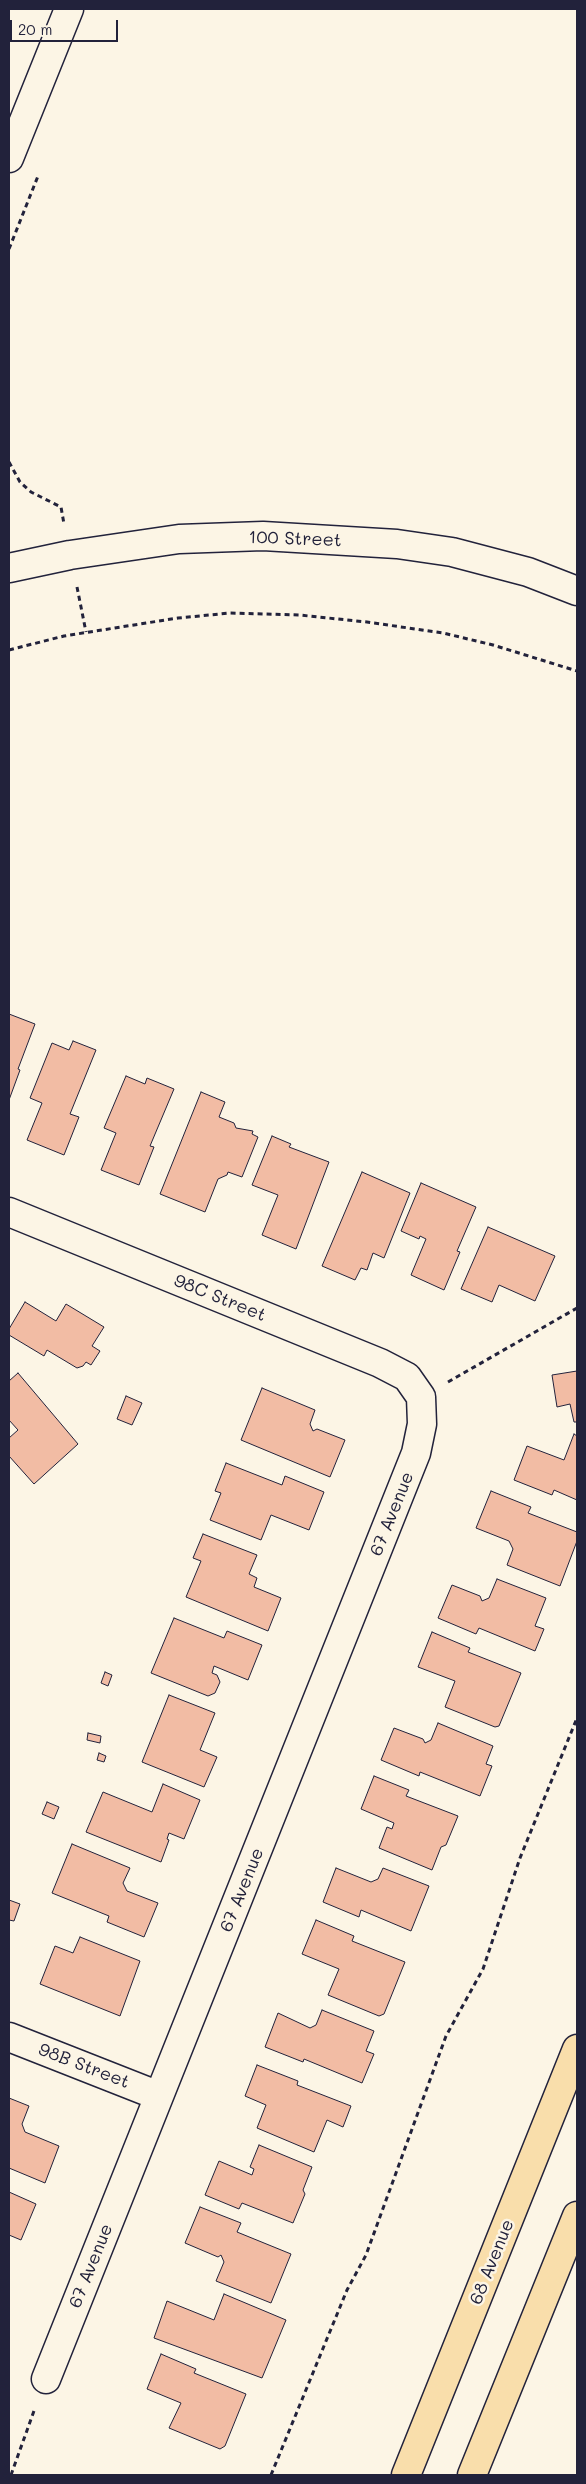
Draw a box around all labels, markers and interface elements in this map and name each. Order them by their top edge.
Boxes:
scale bar [12,10,120,42]
text: 20 m [18,19,52,39]
street label: 100 Street [248,527,342,551]
street label: 98C Street [171,1270,269,1326]
street label: 67 Avenue [365,1469,419,1559]
street label: 67 Avenue [215,1845,269,1935]
street label: 98B Street [35,2039,133,2093]
street label: 68 Avenue [465,2216,519,2308]
street label: 67 Avenue [64,2221,118,2311]

